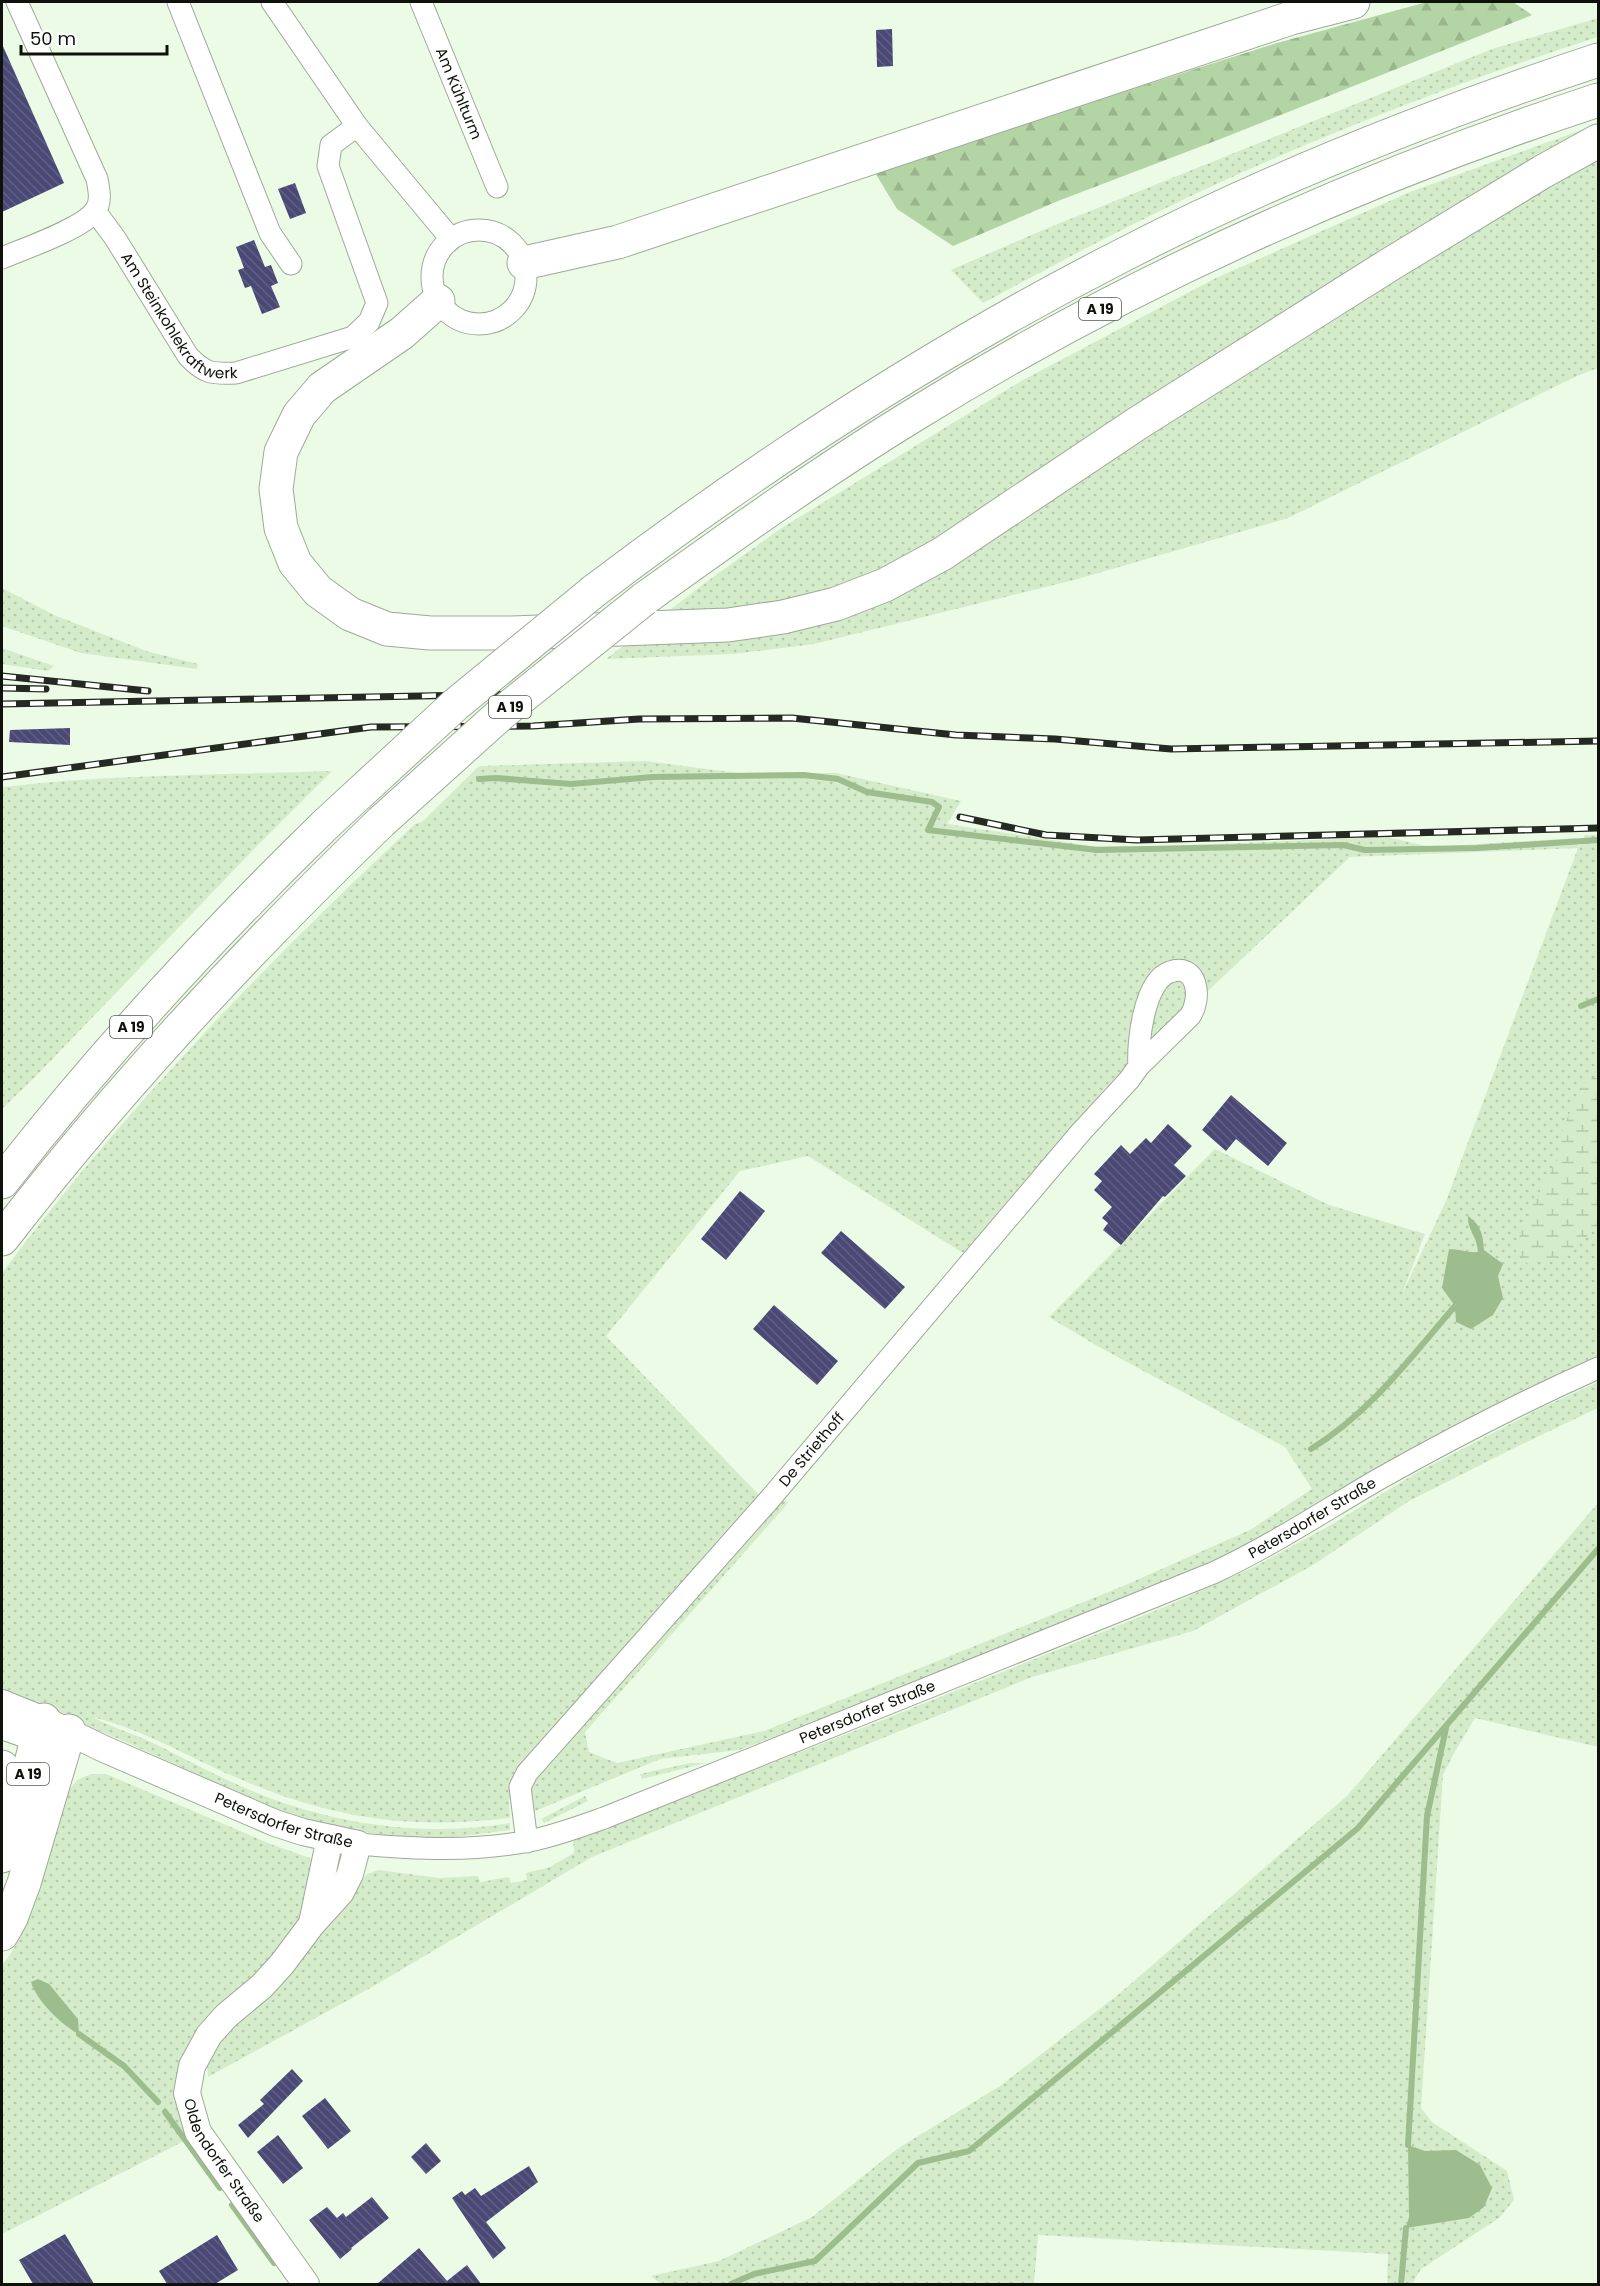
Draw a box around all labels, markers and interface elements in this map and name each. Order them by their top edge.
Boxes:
scale bar [21,18,166,56]
text: 50 m [30,26,76,51]
street label: Am Kühlturm [431,44,487,143]
street label: Am Steinkohlekraftwerk [116,248,238,383]
road number: A 19 [1079,298,1121,320]
road number: A 19 [489,696,531,718]
road number: A 19 [110,1016,152,1038]
street label: De Striethoff [774,1408,849,1491]
street label: Petersdorfer Straße [1244,1472,1380,1563]
street label: Petersdorfer Straße [796,1675,938,1748]
road number: A 19 [7,1763,49,1785]
street label: Petersdorfer Straße [212,1787,355,1853]
street label: Oldendorfer Straße [179,2096,270,2227]

